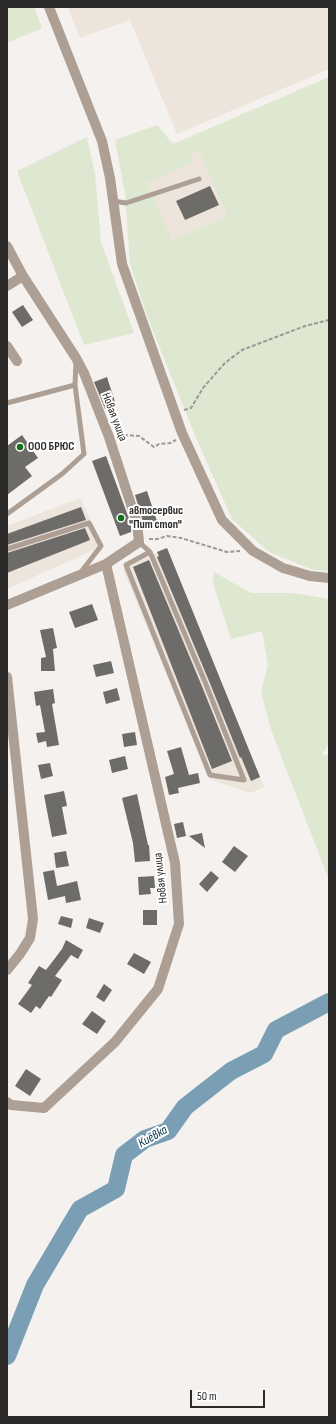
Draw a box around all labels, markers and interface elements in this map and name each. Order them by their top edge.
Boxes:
street label: Новая улица [98,391,130,443]
place label: ООО БРЮС [28,440,74,454]
marker: ООО БРЮС [15,442,25,452]
place label: автосервис "Пит стоп" [129,504,183,532]
marker: автосервис "Пит стоп" [116,513,126,523]
street label: Новая улица [151,852,171,904]
water label: Киёвка [136,1122,170,1152]
scale bar [192,1382,267,1408]
text: 50 m [197,1389,217,1404]

